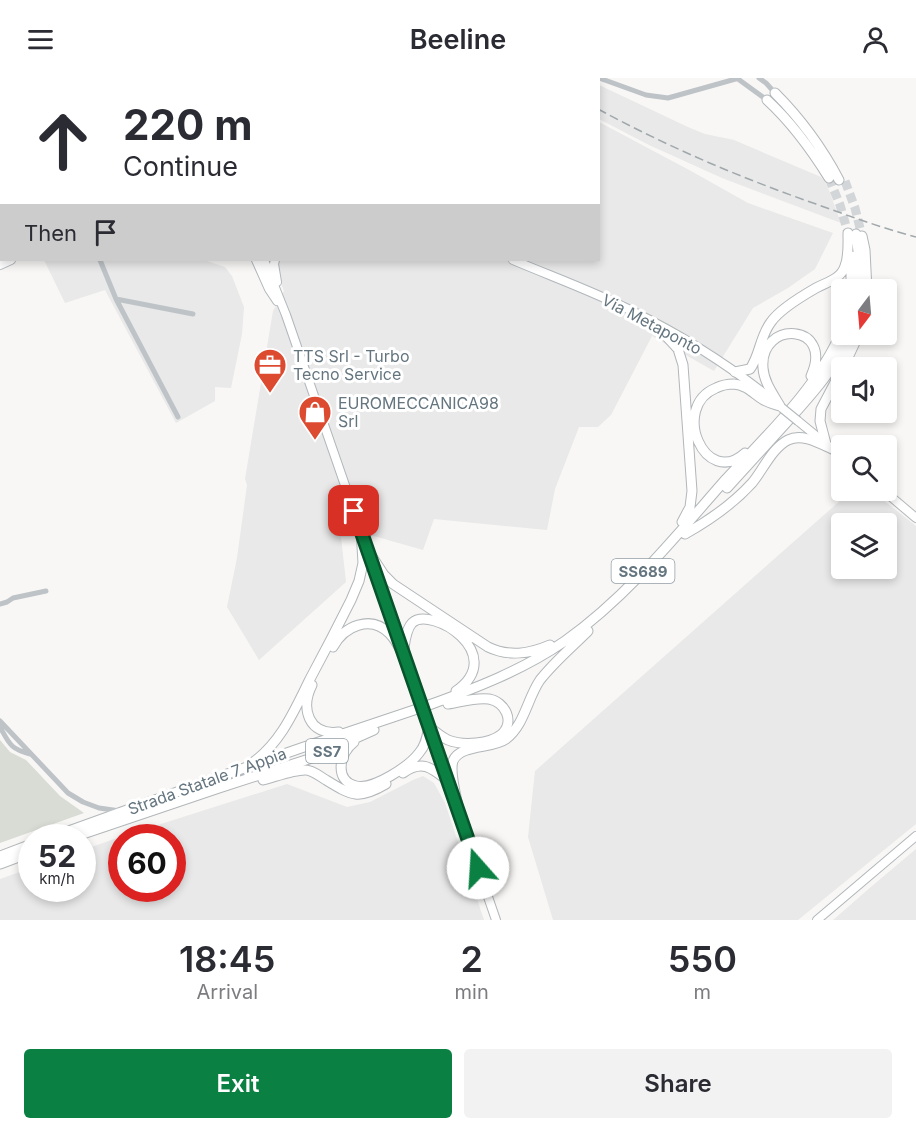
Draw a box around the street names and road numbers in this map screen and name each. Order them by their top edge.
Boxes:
street label: Via Metaponto [599,289,705,359]
road number: SS689 [612,559,674,583]
road number: SS7 [306,739,348,763]
street label: Strada Statale 7 Appia [125,743,289,819]

